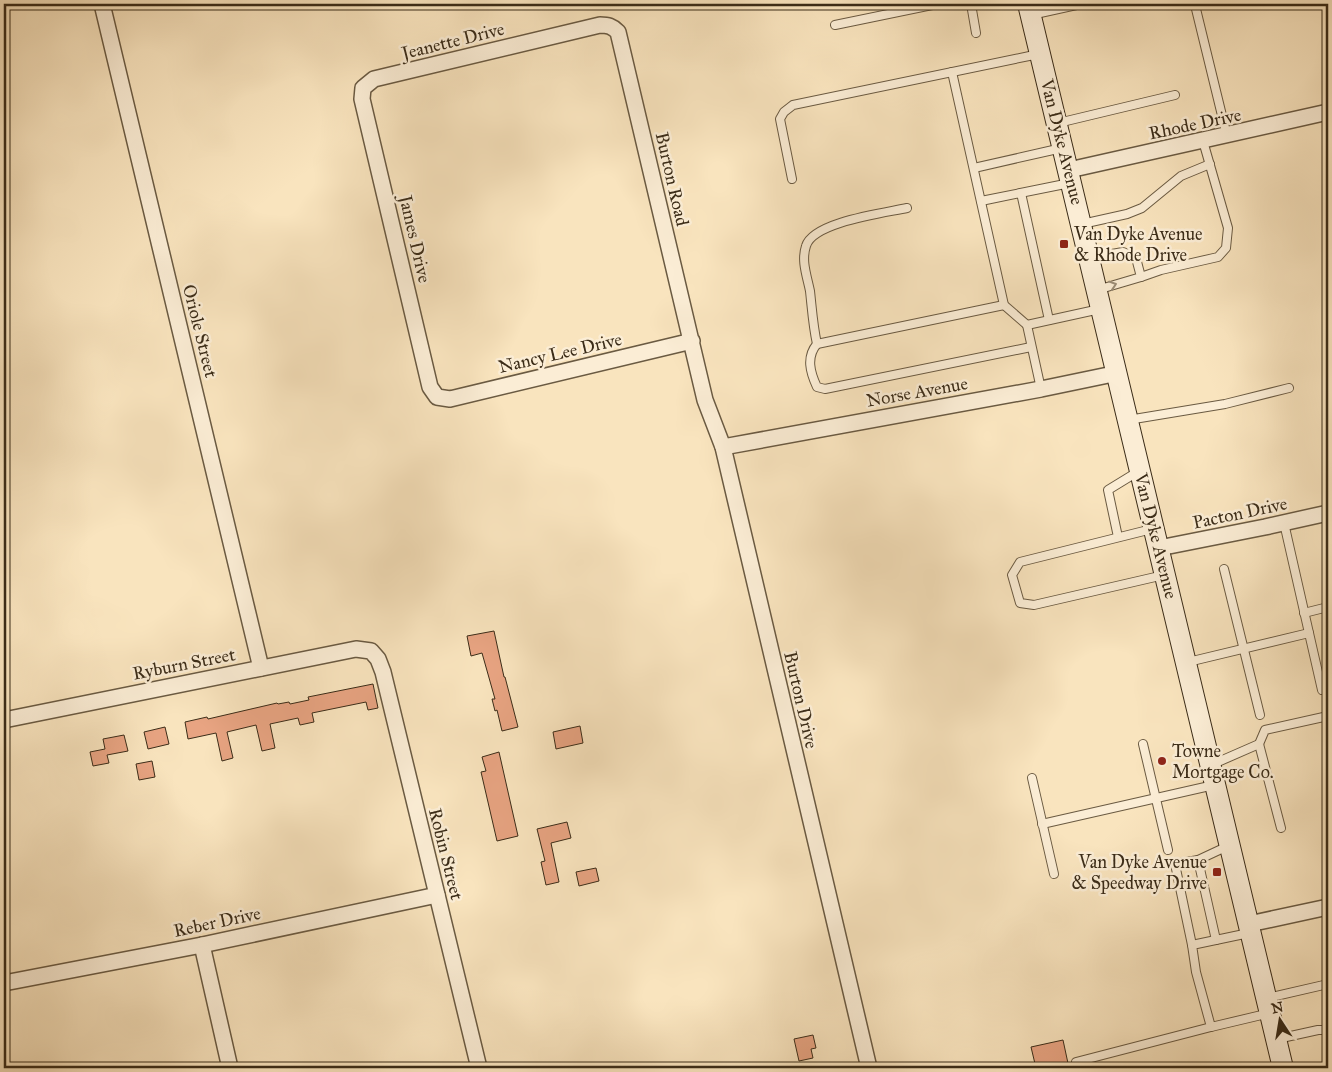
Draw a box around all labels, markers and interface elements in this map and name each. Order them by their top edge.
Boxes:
street label: Jeanette Drive [397,18,507,66]
street label: Van Dyke Avenue [1036,76,1088,207]
street label: Rhode Drive [1147,103,1243,145]
street label: Burton Road [651,130,693,228]
street label: James Drive [393,191,436,285]
place label: Van Dyke Avenue & Rhode Drive [1073,223,1203,266]
marker: Van Dyke Avenue & Rhode Drive [1058,238,1070,250]
one-way arrow [1108,281,1117,291]
street label: Oriole Street [178,282,222,381]
street label: Nancy Lee Drive [496,328,624,378]
street label: Norse Avenue [864,372,970,412]
street label: Van Dyke Avenue [1130,470,1182,601]
street label: Pacton Drive [1191,492,1289,534]
street label: Ryburn Street [131,643,238,685]
street label: Burton Drive [779,649,823,751]
place label: Towne Mortgage Co. [1172,740,1274,784]
marker: Towne Mortgage Co. [1156,755,1168,767]
street label: Robin Street [424,806,468,903]
place label: Van Dyke Avenue & Speedway Drive [1072,851,1207,894]
marker: Van Dyke Avenue & Speedway Drive [1211,866,1223,878]
street label: Reber Drive [171,902,263,942]
north arrow [1254,994,1304,1044]
text: N [1270,998,1285,1017]

